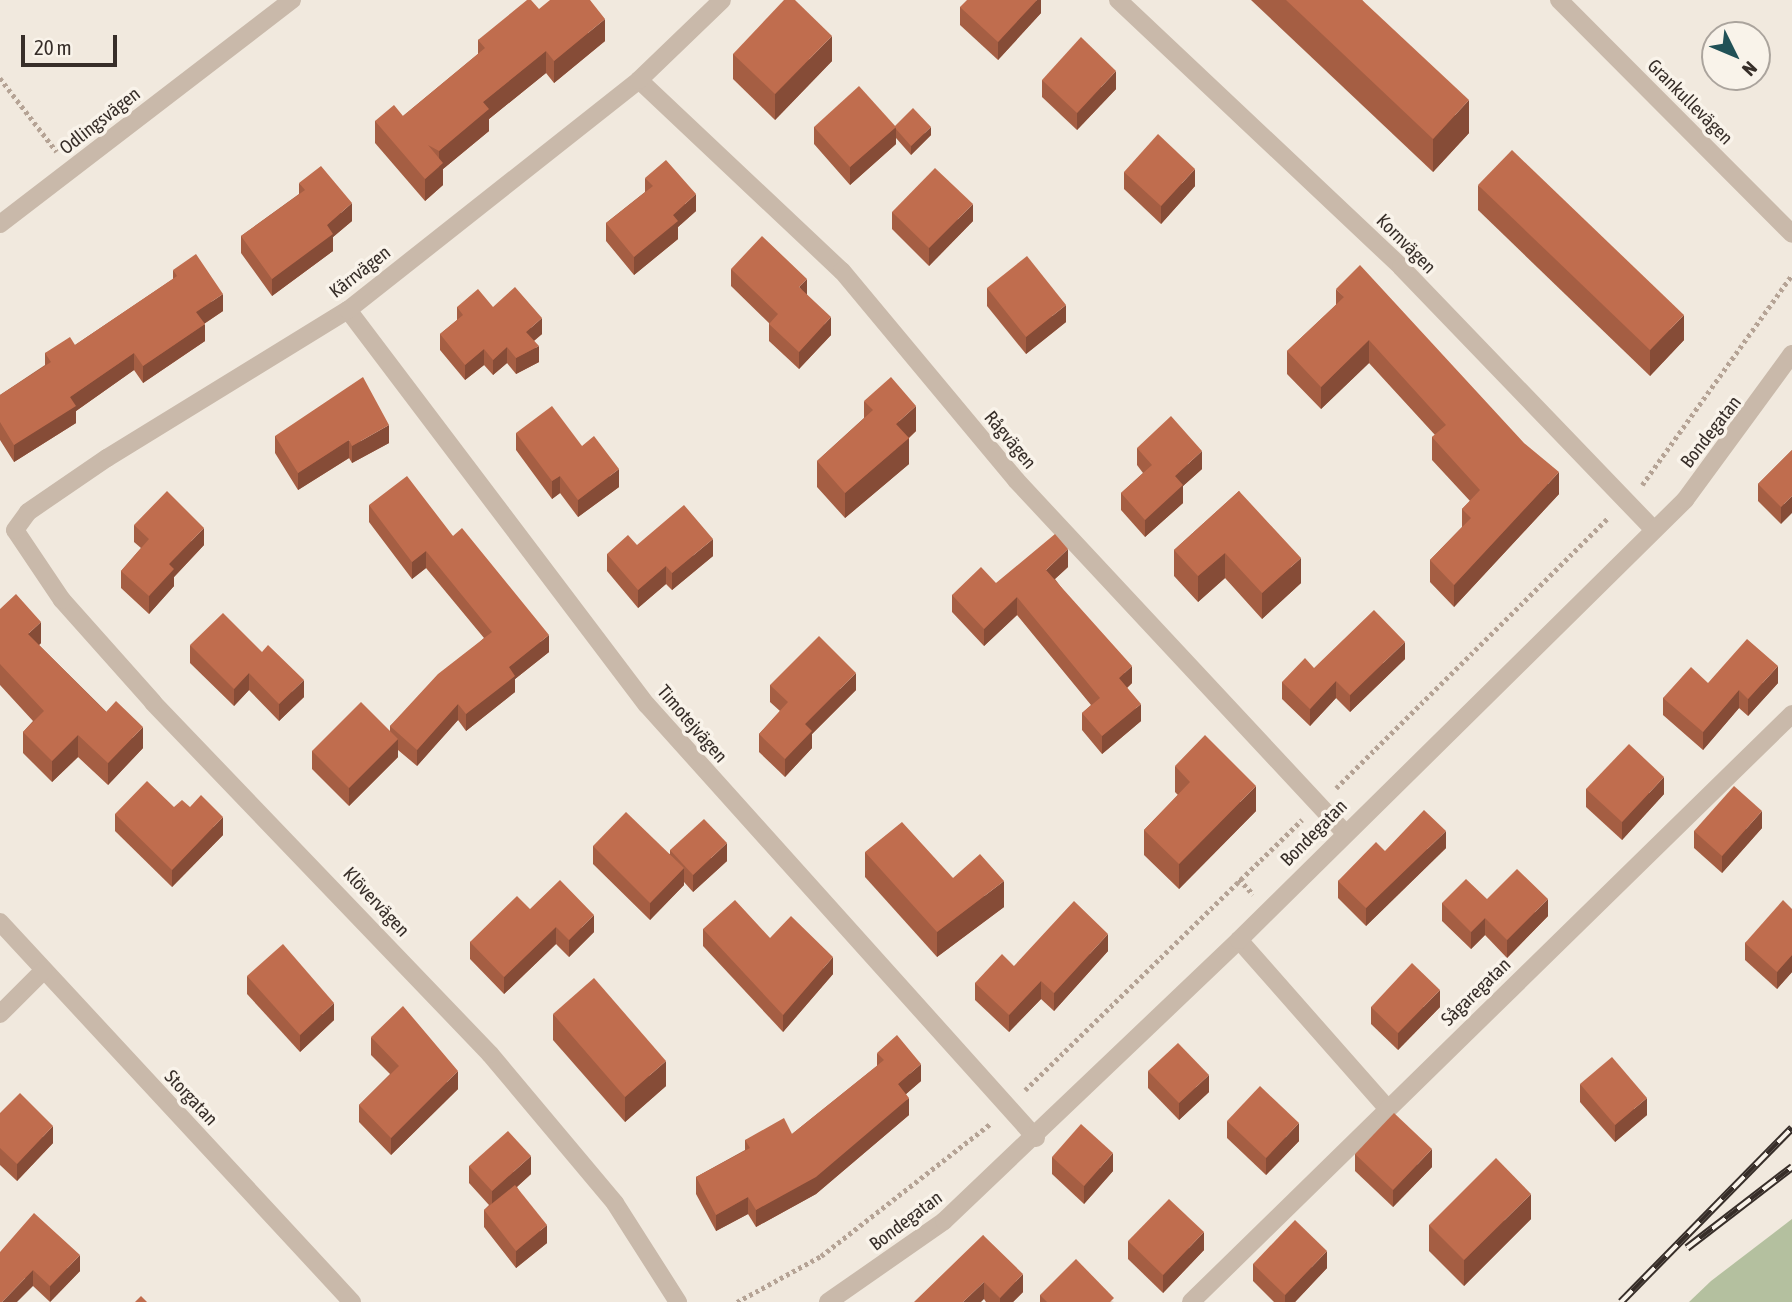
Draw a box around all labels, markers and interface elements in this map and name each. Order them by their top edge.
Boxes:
scale bar [24,21,121,65]
north arrow [1701,21,1771,91]
text: 20 m [34,35,72,59]
street label: Grankullevägen [1643,55,1737,149]
text: N [1738,57,1762,81]
street label: Odlingsvägen [55,83,145,159]
street label: Kornvägen [1371,209,1441,279]
street label: Kärrvägen [325,241,395,303]
street label: Bondegatan [1676,392,1746,472]
street label: Rågvägen [979,406,1041,474]
street label: Timotejvägen [652,681,732,767]
street label: Bondegatan [1276,795,1352,871]
street label: Klövervägen [338,862,414,942]
street label: Sågaregatan [1436,953,1516,1031]
street label: Storgatan [160,1066,222,1130]
street label: Bondegatan [865,1186,947,1256]

